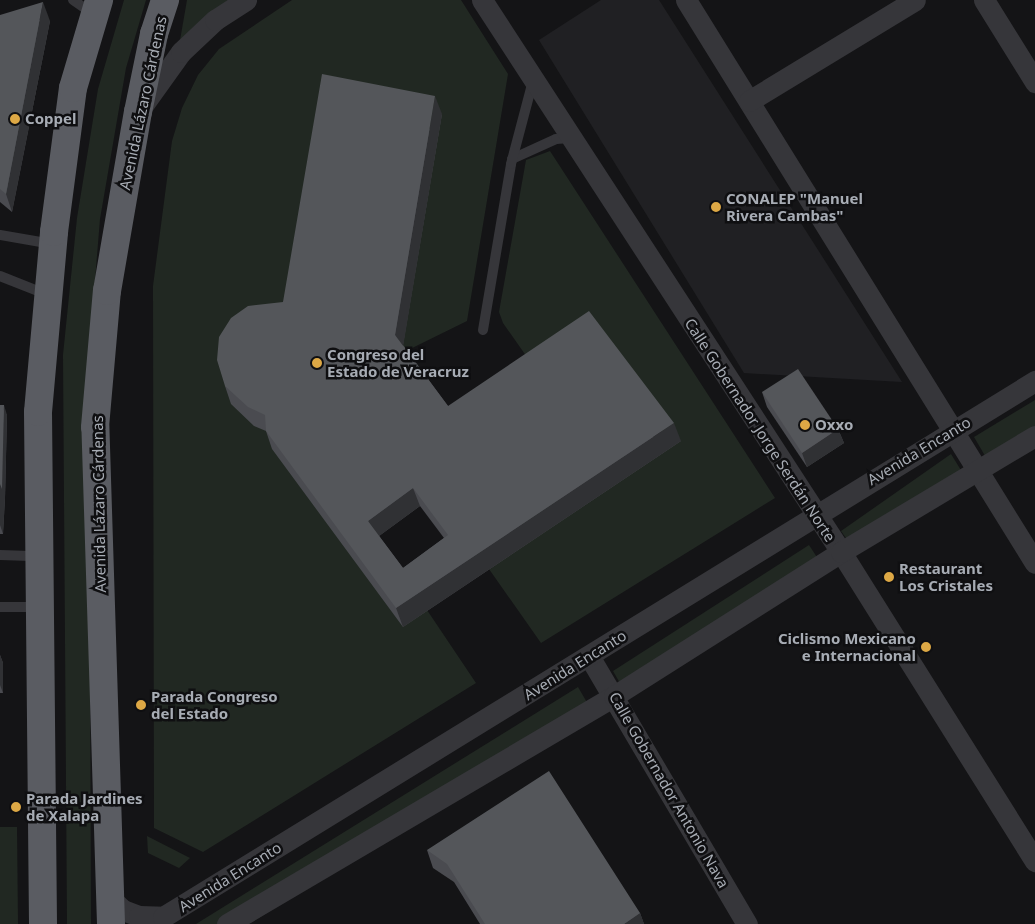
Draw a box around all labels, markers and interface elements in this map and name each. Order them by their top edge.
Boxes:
street label: Avenida Lázaro Cárdenas [116,14,170,192]
place label: Coppel [25,110,76,128]
marker: Coppel [9,113,21,125]
place label: CONALEP "Manuel Rivera Cambas" [726,189,863,224]
marker: CONALEP "Manuel Rivera Cambas" [710,201,722,213]
street label: Calle Gobernador Jorge Serdán Norte [681,315,839,545]
place label: Congreso del Estado de Veracruz [327,345,469,380]
marker: Congreso del Estado de Veracruz [311,357,323,369]
street label: Avenida Encanto [864,413,974,489]
street label: Avenida Lázaro Cárdenas [88,415,110,593]
place label: Oxxo [815,416,853,434]
marker: Oxxo [799,419,811,431]
place label: Restaurant Los Cristales [899,559,993,594]
marker: Restaurant Los Cristales [883,571,895,583]
street label: Avenida Encanto [520,626,630,704]
place label: Ciclismo Mexicano e Internacional [778,629,916,664]
marker: Ciclismo Mexicano e Internacional [920,641,932,653]
place label: Parada Congreso del Estado [151,687,278,722]
street label: Calle Gobernador Antonio Nava [605,689,733,891]
marker: Parada Congreso del Estado [135,699,147,711]
place label: Parada Jardines de Xalapa [26,789,143,824]
marker: Parada Jardines de Xalapa [10,801,22,813]
street label: Avenida Encanto [175,838,285,916]

